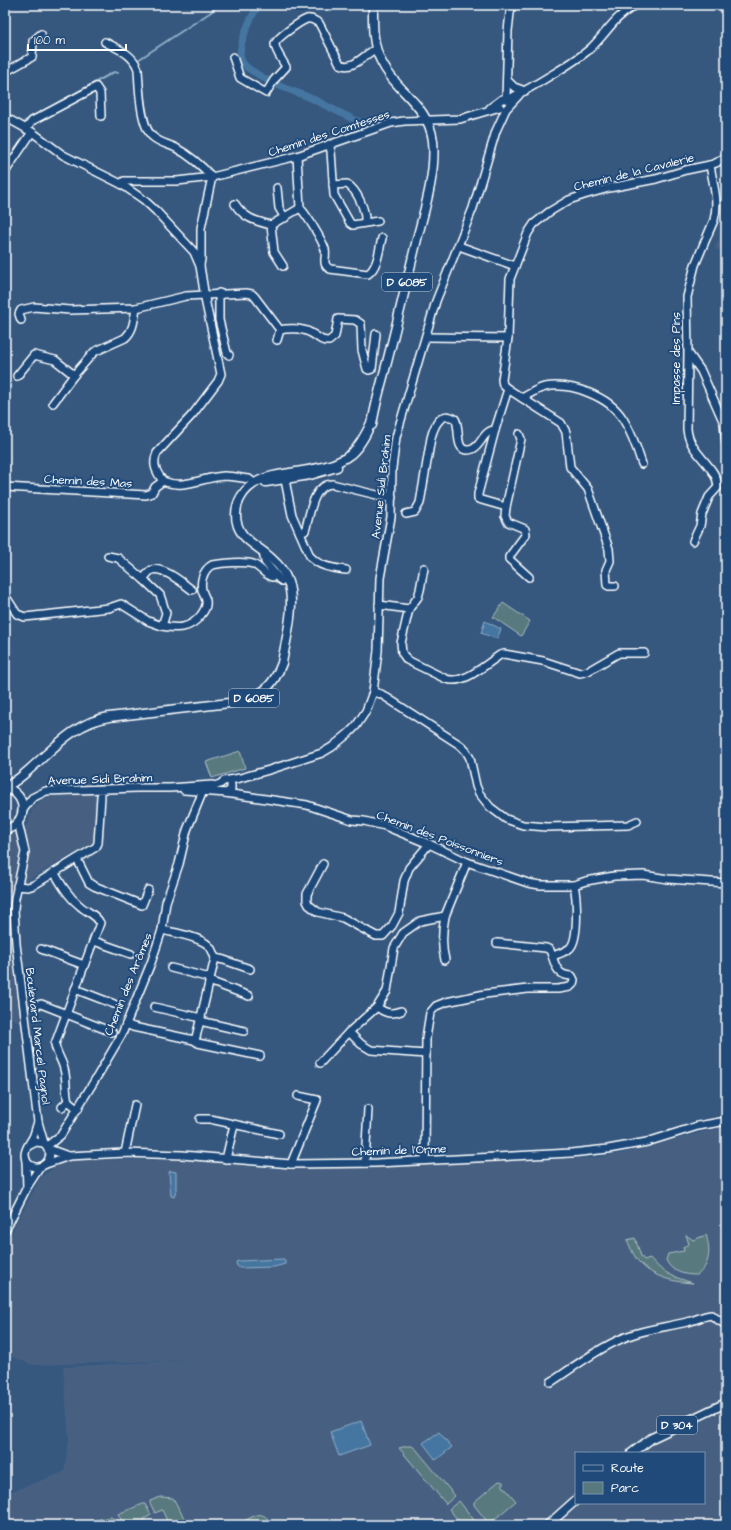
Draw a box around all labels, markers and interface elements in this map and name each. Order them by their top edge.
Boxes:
scale bar [28,26,126,52]
text: 100 m [34,32,65,49]
street label: Chemin des Comtesses [266,106,392,161]
street label: Chemin de la Cavalerie [572,149,697,196]
road number: D 6085 [382,273,432,291]
street label: Impasse des Pins [668,312,685,404]
street label: Avenue Sidi Brahim [368,434,395,540]
street label: Chemin des Mas [43,471,133,492]
road number: D 6085 [229,689,279,707]
street label: Avenue Sidi Brahim [48,769,153,790]
street label: Chemin des Poissonniers [374,806,506,870]
street label: Chemin des Arômes [100,930,157,1038]
street label: Boulevard Marcel Pagnol [20,967,54,1106]
street label: Chemin de l'Orme [351,1140,447,1161]
road number: D 304 [657,1416,697,1434]
legend [575,1452,705,1504]
text: Route [611,1460,644,1477]
text: Parc [611,1480,639,1497]

